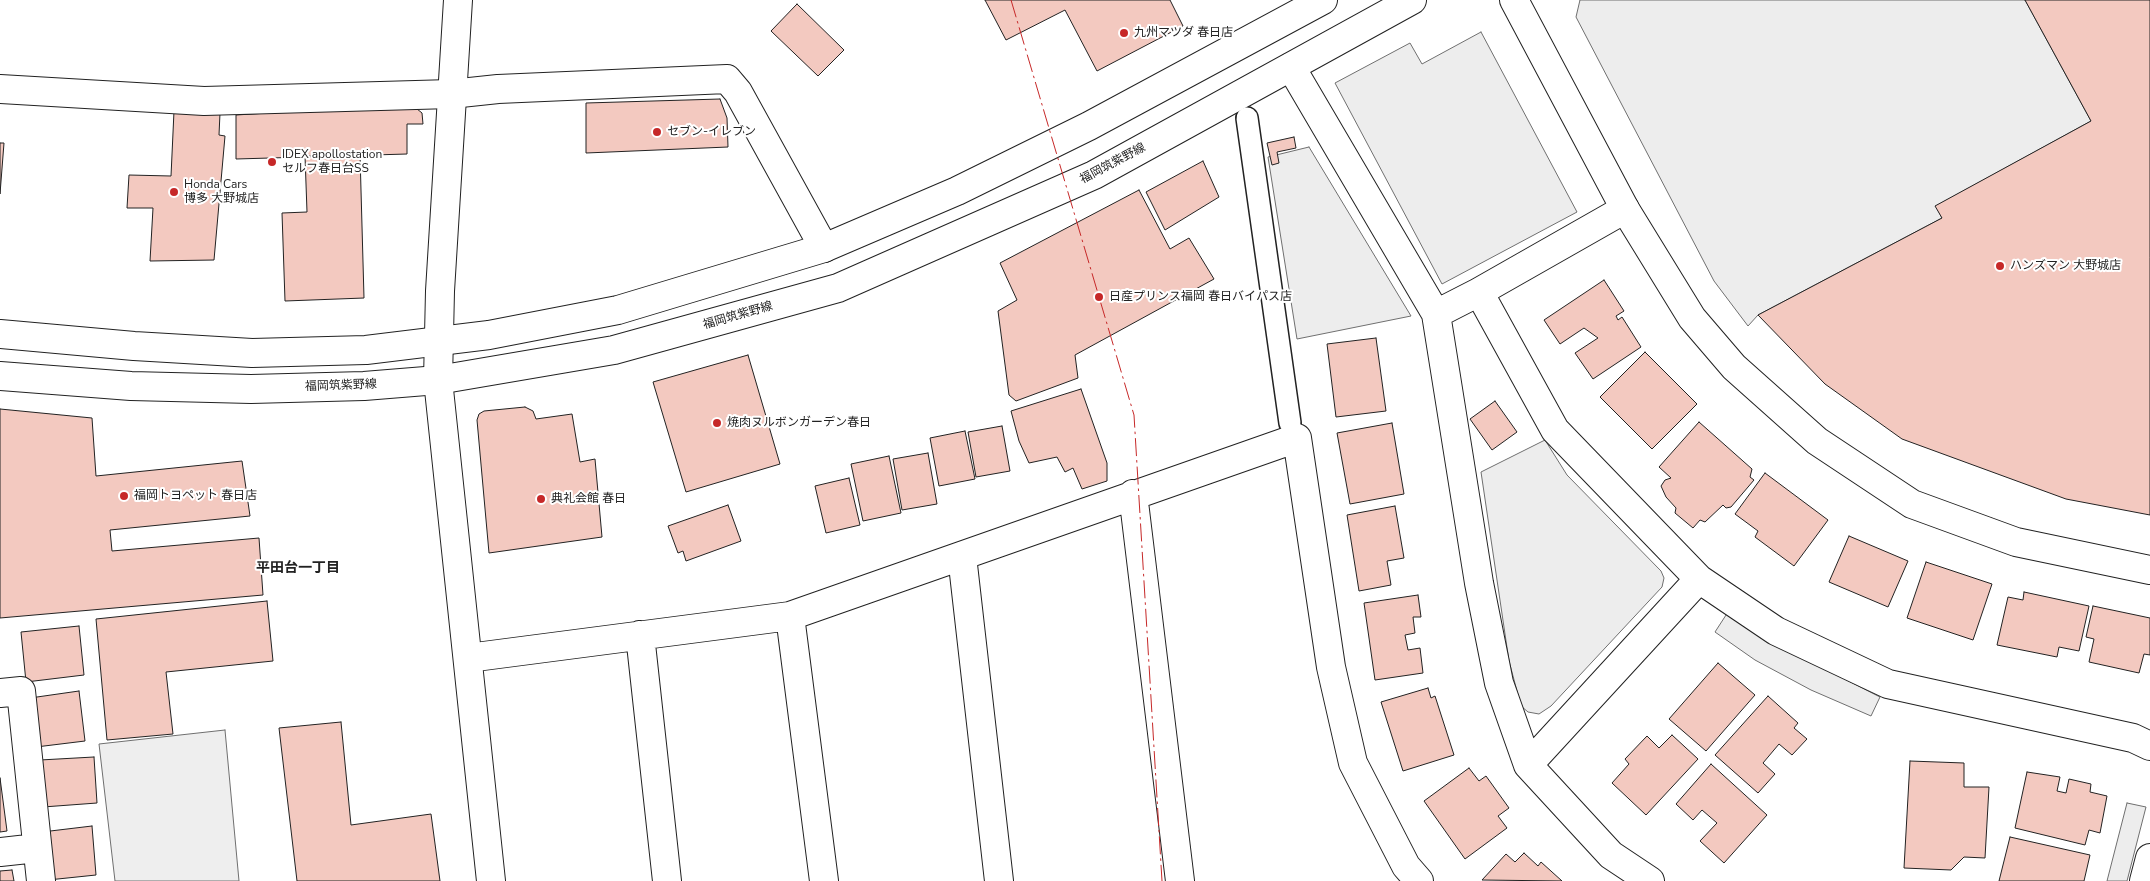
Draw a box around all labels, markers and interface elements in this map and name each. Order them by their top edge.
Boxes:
place label: 九州マツダ 春日店 [1134,26,1233,40]
marker: 九州マツダ 春日店 [1118,27,1130,39]
place label: セブン-イレブン [667,125,756,139]
marker: セブン-イレブン [651,126,663,138]
street label: 福岡筑紫野線 [1078,141,1148,187]
place label: IDEX apollostation セルフ春日台SS [282,148,382,176]
marker: IDEX apollostation セルフ春日台SS [266,156,278,168]
place label: Honda Cars 博多 大野城店 [184,178,259,206]
marker: Honda Cars 博多 大野城店 [168,186,180,198]
place label: ハンズマン 大野城店 [2010,259,2121,273]
marker: ハンズマン 大野城店 [1994,260,2006,272]
place label: 日産プリンス福岡 春日バイパス店 [1109,290,1292,304]
marker: 日産プリンス福岡 春日バイパス店 [1093,291,1105,303]
street label: 福岡筑紫野線 [701,299,775,333]
street label: 福岡筑紫野線 [305,378,377,394]
place label: 焼肉ヌルボンガーデン春日 [727,416,871,430]
marker: 焼肉ヌルボンガーデン春日 [711,417,723,429]
place label: 福岡トヨペット 春日店 [134,489,257,503]
marker: 福岡トヨペット 春日店 [118,490,130,502]
place label: 典礼会館 春日 [551,492,626,506]
marker: 典礼会館 春日 [535,493,547,505]
district label: 平田台一丁目 [256,561,340,577]

